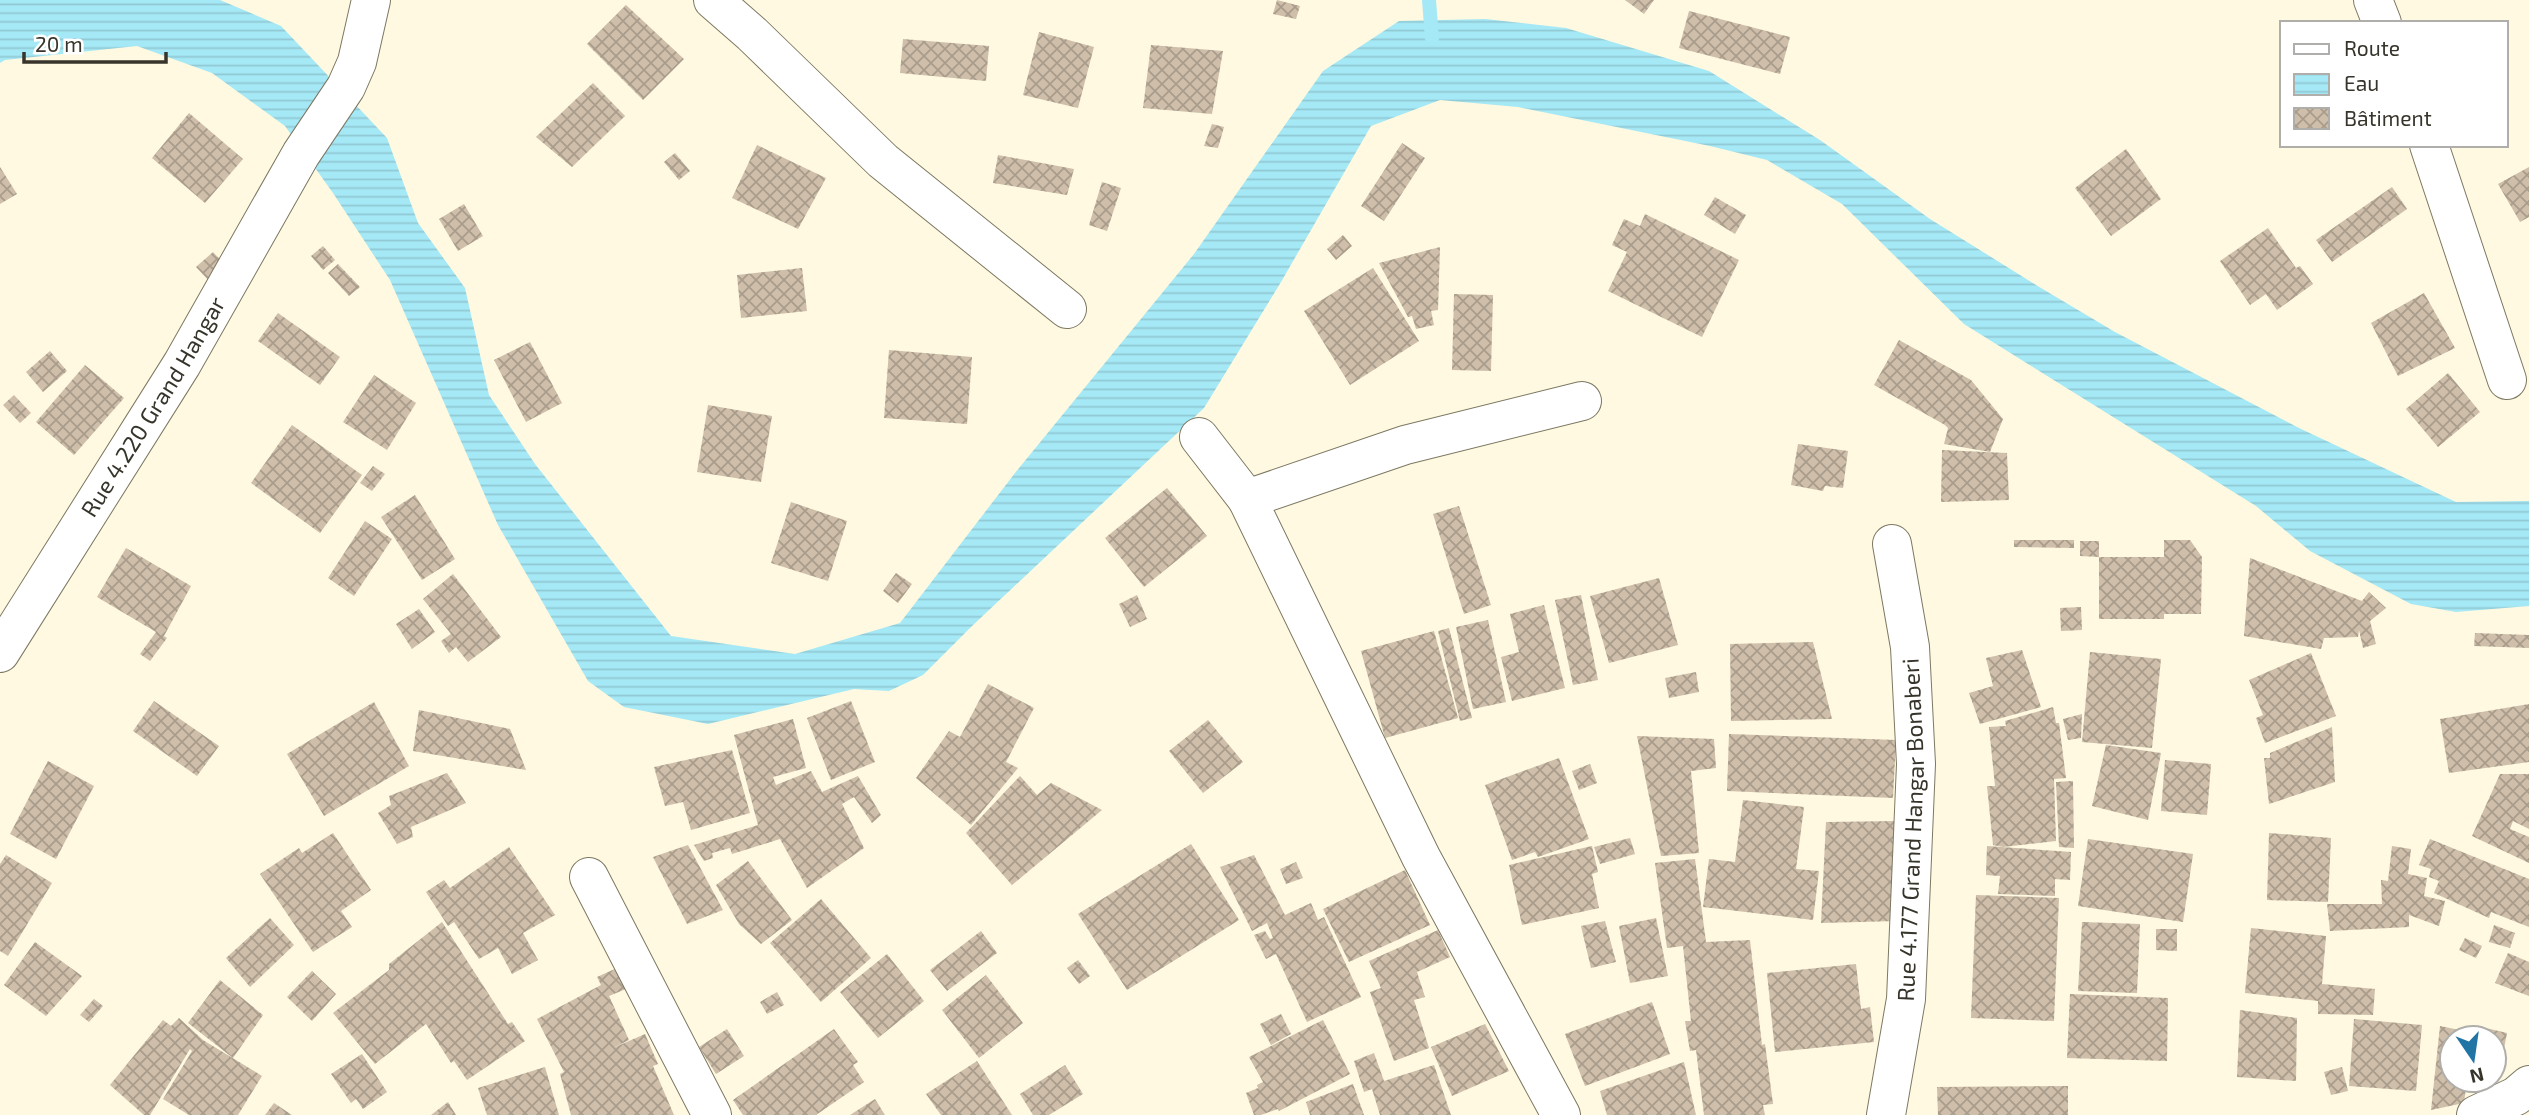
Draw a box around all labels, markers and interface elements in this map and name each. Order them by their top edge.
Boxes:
scale bar [24,21,166,65]
legend [2280,21,2508,147]
text: 20 m [35,31,83,56]
text: Route [2344,35,2400,60]
text: Eau [2344,70,2379,95]
text: Bâtiment [2344,105,2432,130]
street label: Rue 4.220 Grand Hangar [74,291,230,522]
street label: Rue 4.177 Grand Hangar Bonaberi [1891,658,1929,1002]
north arrow [2438,1024,2508,1094]
text: N [2468,1063,2486,1089]

